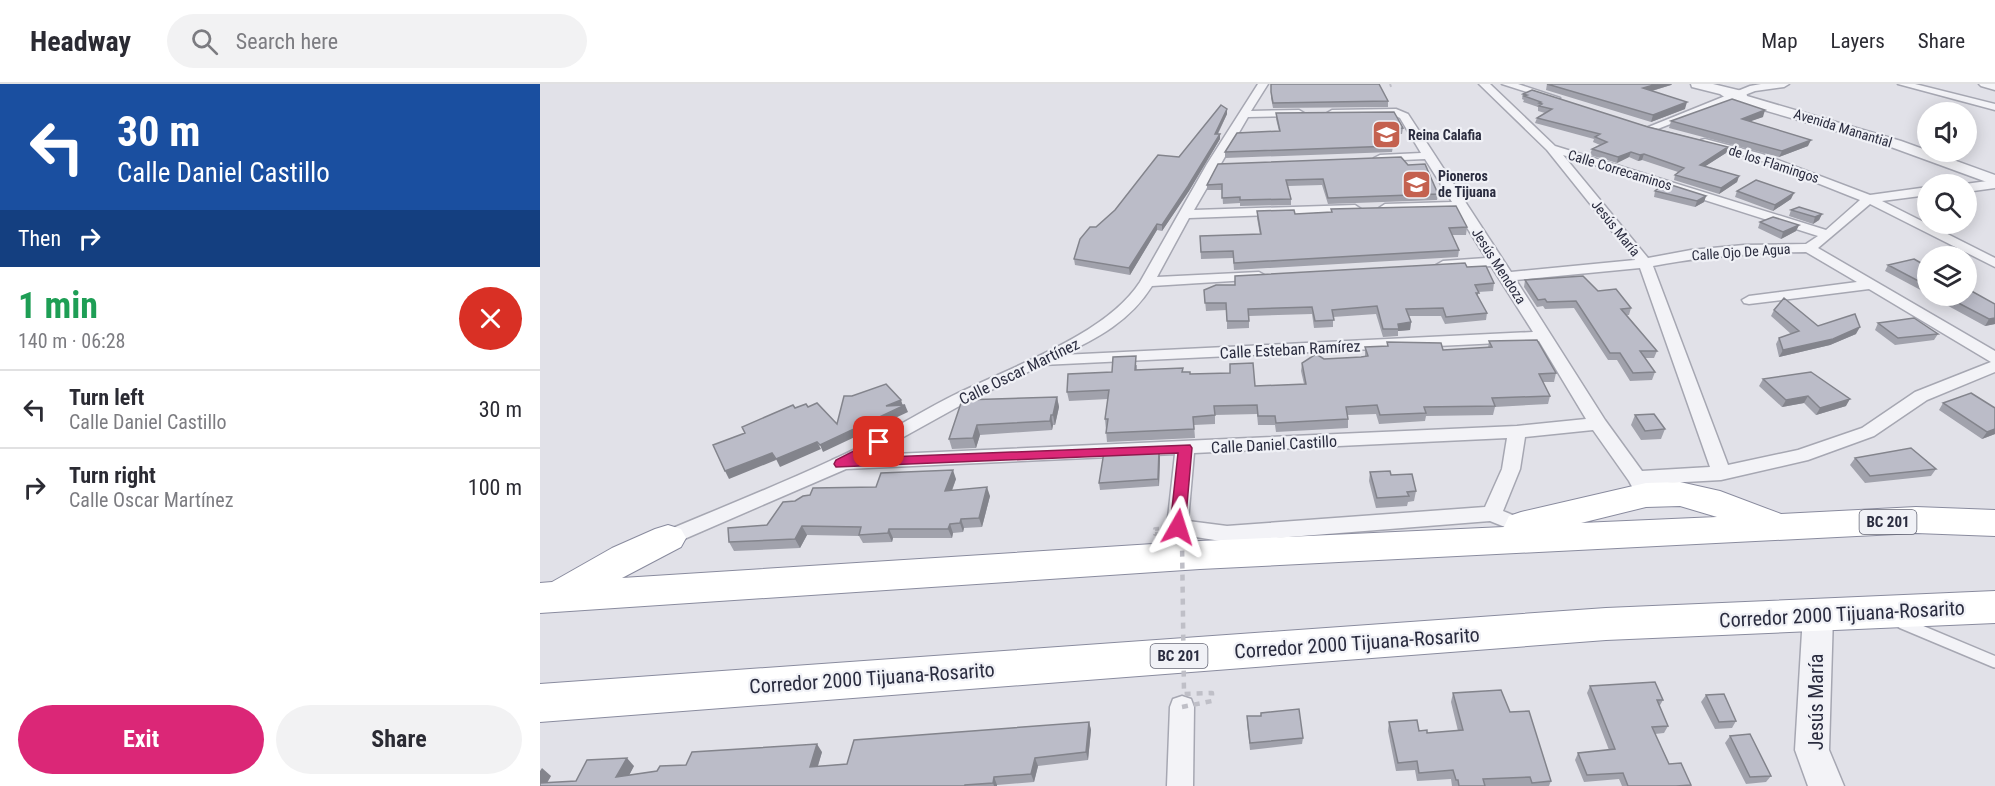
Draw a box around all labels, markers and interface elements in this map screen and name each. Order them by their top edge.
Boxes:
search box [167,14,587,68]
text: Headway [30,25,131,58]
icon: search [188,25,221,58]
text: Search here [236,29,338,54]
text: Map [1761,29,1798,53]
text: Layers [1831,29,1885,53]
text: Share [1918,29,1965,53]
map controls [1917,102,1977,306]
button: sound [1917,102,1977,162]
street label: Avenida Manantial [1792,105,1894,151]
text: 30 m [117,107,200,156]
icon: left [18,108,96,186]
school or university icon: Reina Calafia [1371,119,1403,151]
place label: Reina Calafia [1408,127,1482,143]
street label: de los Flamingos [1727,142,1821,186]
street label: Calle Correcaminos [1566,147,1674,193]
text: Calle Daniel Castillo [117,157,330,189]
school or university icon: Pioneros de Tijuana [1401,168,1433,200]
place label: Pioneros de Tijuana [1438,168,1496,200]
button: search [1917,174,1977,234]
street label: Jesús María [1588,197,1644,259]
icon: right [73,222,106,255]
street label: Jesús Mendoza [1469,225,1529,307]
text: Then [18,226,61,251]
street label: Calle Ojo De Agua [1691,241,1791,263]
button: layers [1917,246,1977,306]
text: 1 min [18,285,98,327]
button: close [459,287,522,350]
text: 140 m · 06:28 [18,329,125,353]
street label: Calle Oscar Martínez [956,334,1083,409]
street label: Calle Esteban Ramírez [1219,336,1361,363]
text: Turn left [69,385,144,410]
icon: left [18,393,51,426]
text: 30 m [479,397,522,422]
text: Calle Daniel Castillo [69,410,227,434]
pin [853,416,904,467]
icon: arrive [862,425,895,458]
street label: Calle Daniel Castillo [1211,432,1337,457]
text: Turn right [69,463,156,488]
icon: right [18,471,51,504]
text: 100 m [468,475,522,500]
text: Calle Oscar Martínez [69,488,233,512]
position arrow [1146,495,1210,559]
road number: BC 201 [1860,510,1916,534]
street label: Corredor 2000 Tijuana-Rosarito [1719,596,1965,632]
street label: Corredor 2000 Tijuana-Rosarito [1234,622,1480,664]
road number: BC 201 [1150,644,1208,668]
street label: Jesús María [1804,654,1828,750]
street label: Corredor 2000 Tijuana-Rosarito [749,657,995,699]
button: Exit [18,705,264,774]
button: Share [276,705,522,774]

